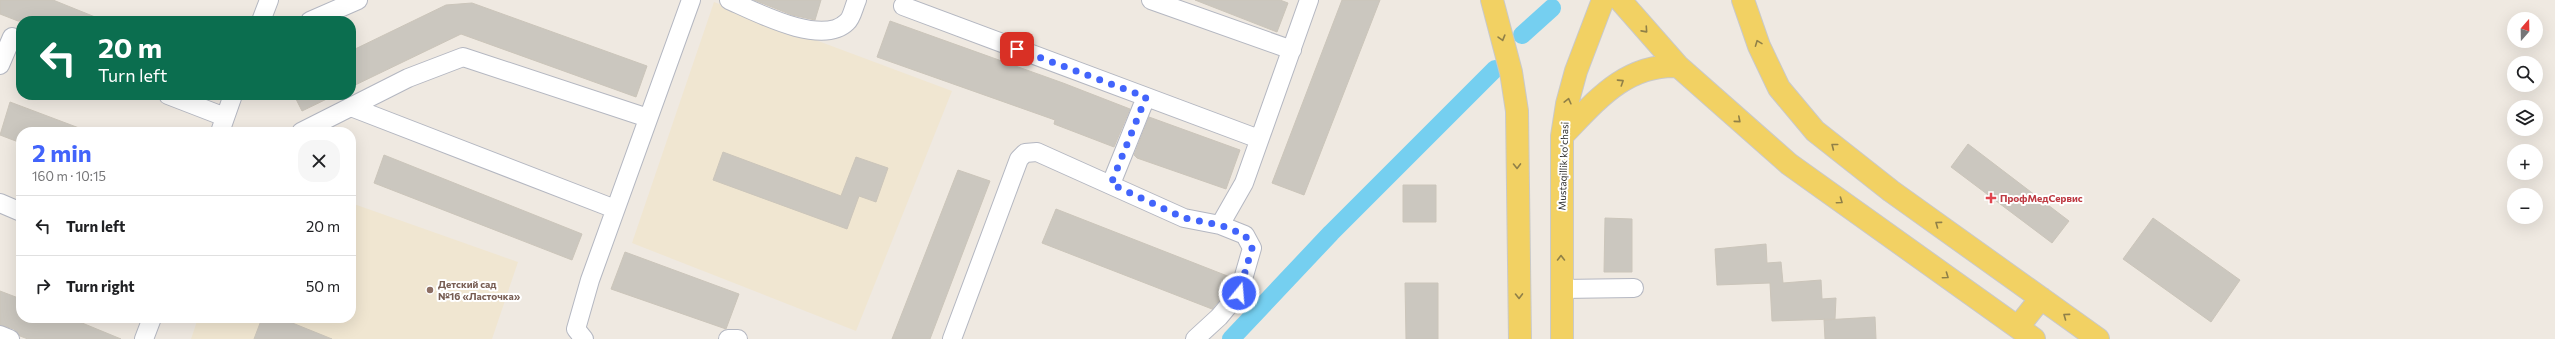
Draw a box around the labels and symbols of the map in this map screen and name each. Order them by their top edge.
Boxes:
north arrow [2507,12,2543,48]
one-way arrow [1640,25,1648,33]
pin [1000,32,1034,66]
one-way arrow [1497,34,1506,41]
one-way arrow [1755,39,1763,46]
one-way arrow [1617,79,1624,86]
one-way arrow [1563,97,1572,104]
one-way arrow [1734,115,1741,122]
street label: Mustaqillik ko'chasi [1555,122,1571,210]
one-way arrow [1832,144,1839,151]
one-way arrow [1513,163,1522,169]
marker: ПрофМедСервис [1985,192,1997,204]
place label: ПрофМедСервис [2000,192,2083,204]
one-way arrow [1836,196,1843,204]
one-way arrow [1935,221,1942,229]
one-way arrow [1557,255,1565,261]
one-way arrow [1941,271,1948,278]
position arrow [1218,272,1260,314]
place label: Детский сад №16 «Ласточка» [438,278,521,302]
marker: Детский сад №16 «Ласточка» [425,285,435,295]
one-way arrow [1515,293,1524,299]
one-way arrow [2064,314,2071,321]

